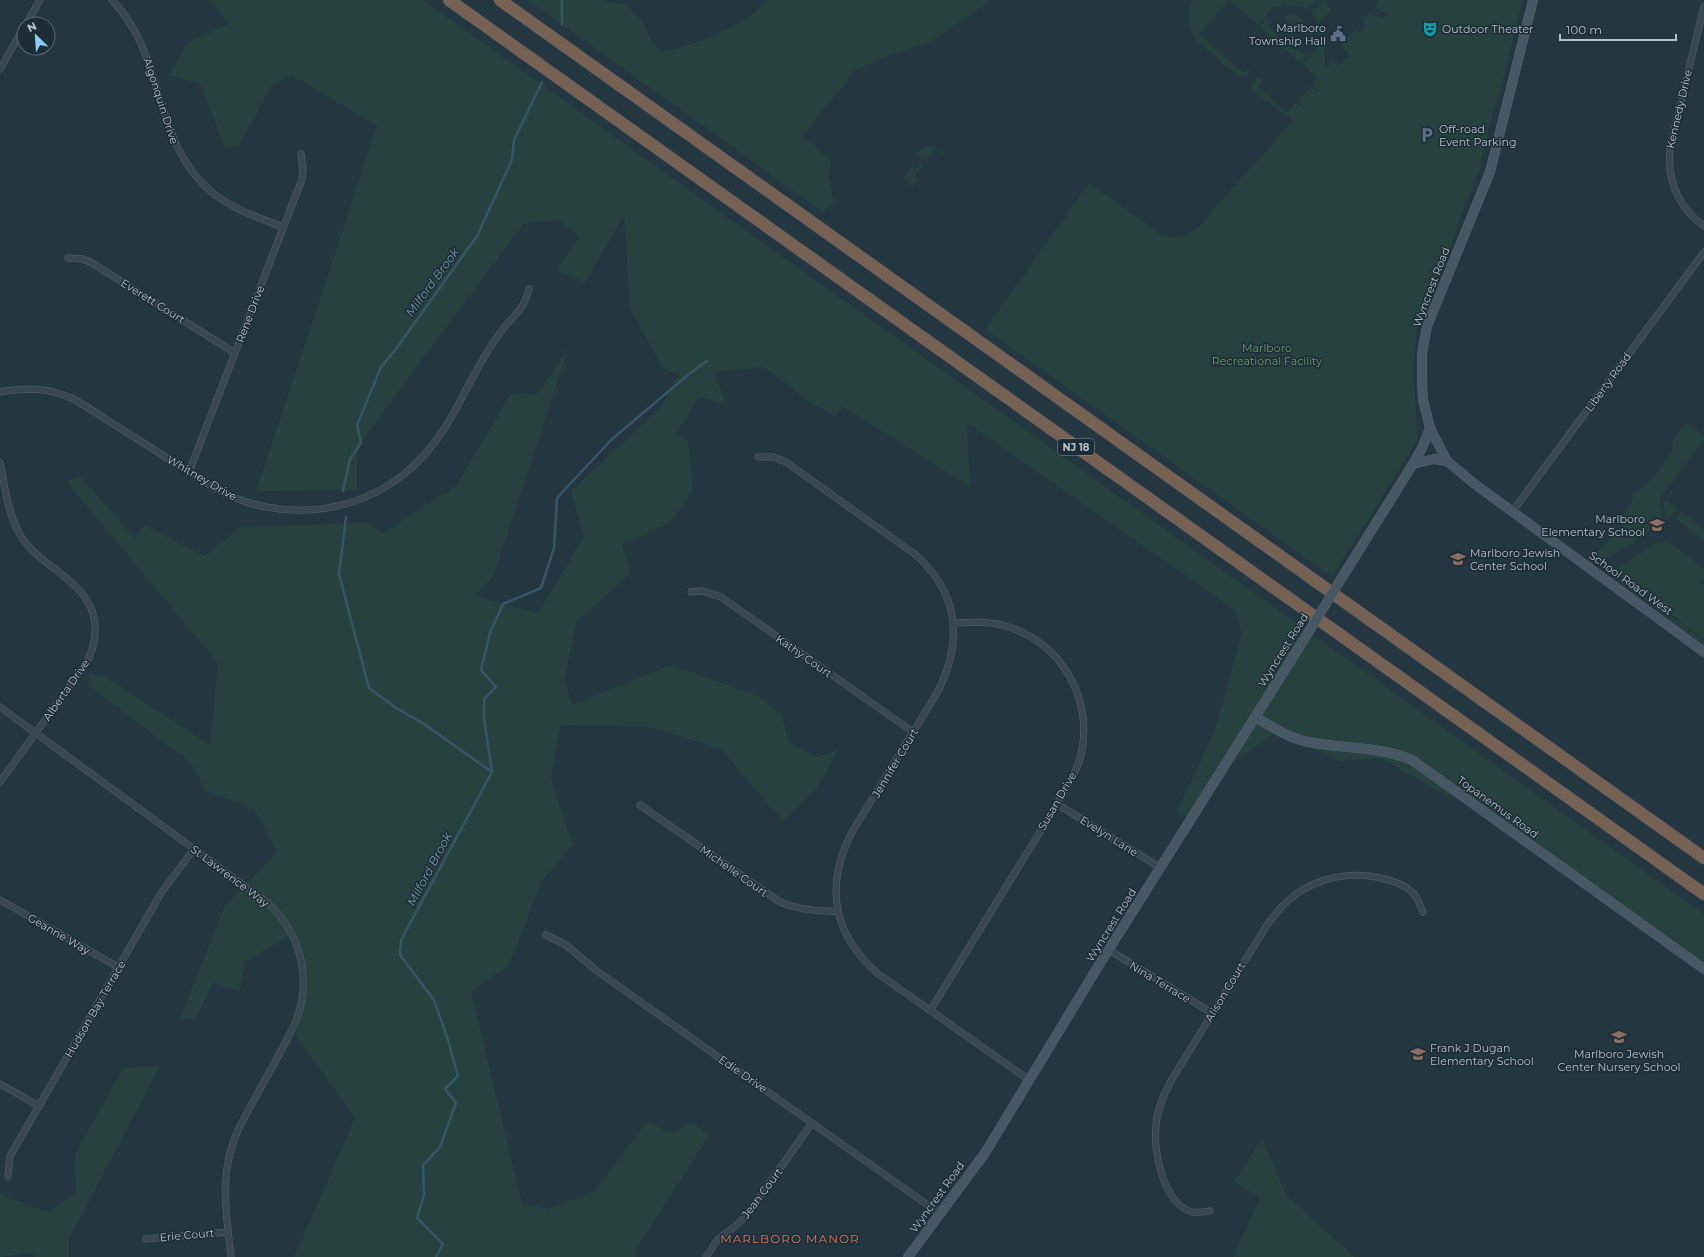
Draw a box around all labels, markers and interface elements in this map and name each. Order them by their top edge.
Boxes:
north arrow [16,16,56,56]
scale bar [1560,16,1676,42]
text: N [25,19,39,35]
theatre icon: Outdoor Theater [1421,20,1439,38]
place label: Marlboro Township Hall [1249,21,1326,48]
place label: Outdoor Theater [1442,22,1533,36]
text: 100 m [1566,22,1602,37]
public building icon: Marlboro Township Hall [1329,25,1347,43]
street label: Algonquin Drive [140,56,182,146]
street label: Kennedy Drive [1663,68,1695,150]
place label: Off-road Event Parking [1439,122,1517,149]
parking icon: Off-road Event Parking [1418,126,1436,144]
water label: Milford Brook [402,244,462,319]
street label: Wyncrest Road [1409,245,1453,329]
street label: Everett Court [118,276,188,327]
street label: Rene Drive [233,283,267,345]
park label: Marlboro Recreational Facility [1212,341,1322,368]
street label: Liberty Road [1582,350,1634,414]
road number: NJ 18 [1058,439,1094,455]
street label: Whitney Drive [165,452,240,504]
place label: Marlboro Elementary School [1541,512,1645,539]
school or university icon: Marlboro Elementary School [1648,516,1666,534]
place label: Marlboro Jewish Center School [1470,546,1560,573]
street label: School Road West [1587,548,1676,618]
school or university icon: Marlboro Jewish Center School [1449,550,1467,568]
street label: Wyncrest Road [1255,611,1311,689]
street label: Kathy Court [773,631,835,681]
street label: Alberta Drive [40,656,93,723]
street label: Jennifer Court [868,725,921,801]
street label: Susan Drive [1035,769,1080,833]
street label: Topanemus Road [1455,773,1541,841]
street label: Evelyn Lane [1077,813,1141,860]
water label: Milford Brook [403,829,455,908]
street label: St Lawrence Way [188,842,272,910]
street label: Michelle Court [697,842,771,900]
street label: Wyncrest Road [1083,886,1139,964]
street label: Geanne Way [25,911,93,958]
street label: Hudson Bay Terrace [62,958,129,1060]
street label: Nina Terrace [1127,958,1193,1006]
street label: Alison Court [1202,959,1249,1024]
school or university icon: Marlboro Jewish Center Nursery School [1610,1028,1628,1046]
place label: Frank J Dugan Elementary School [1430,1041,1534,1068]
school or university icon: Frank J Dugan Elementary School [1409,1045,1427,1063]
place label: Marlboro Jewish Center Nursery School [1558,1047,1680,1074]
street label: Edie Drive [716,1052,770,1096]
street label: Wyncrest Road [907,1159,967,1235]
street label: Jean Court [738,1165,786,1222]
street label: Erie Court [159,1226,216,1244]
district label: MARLBORO MANOR [720,1231,860,1246]

